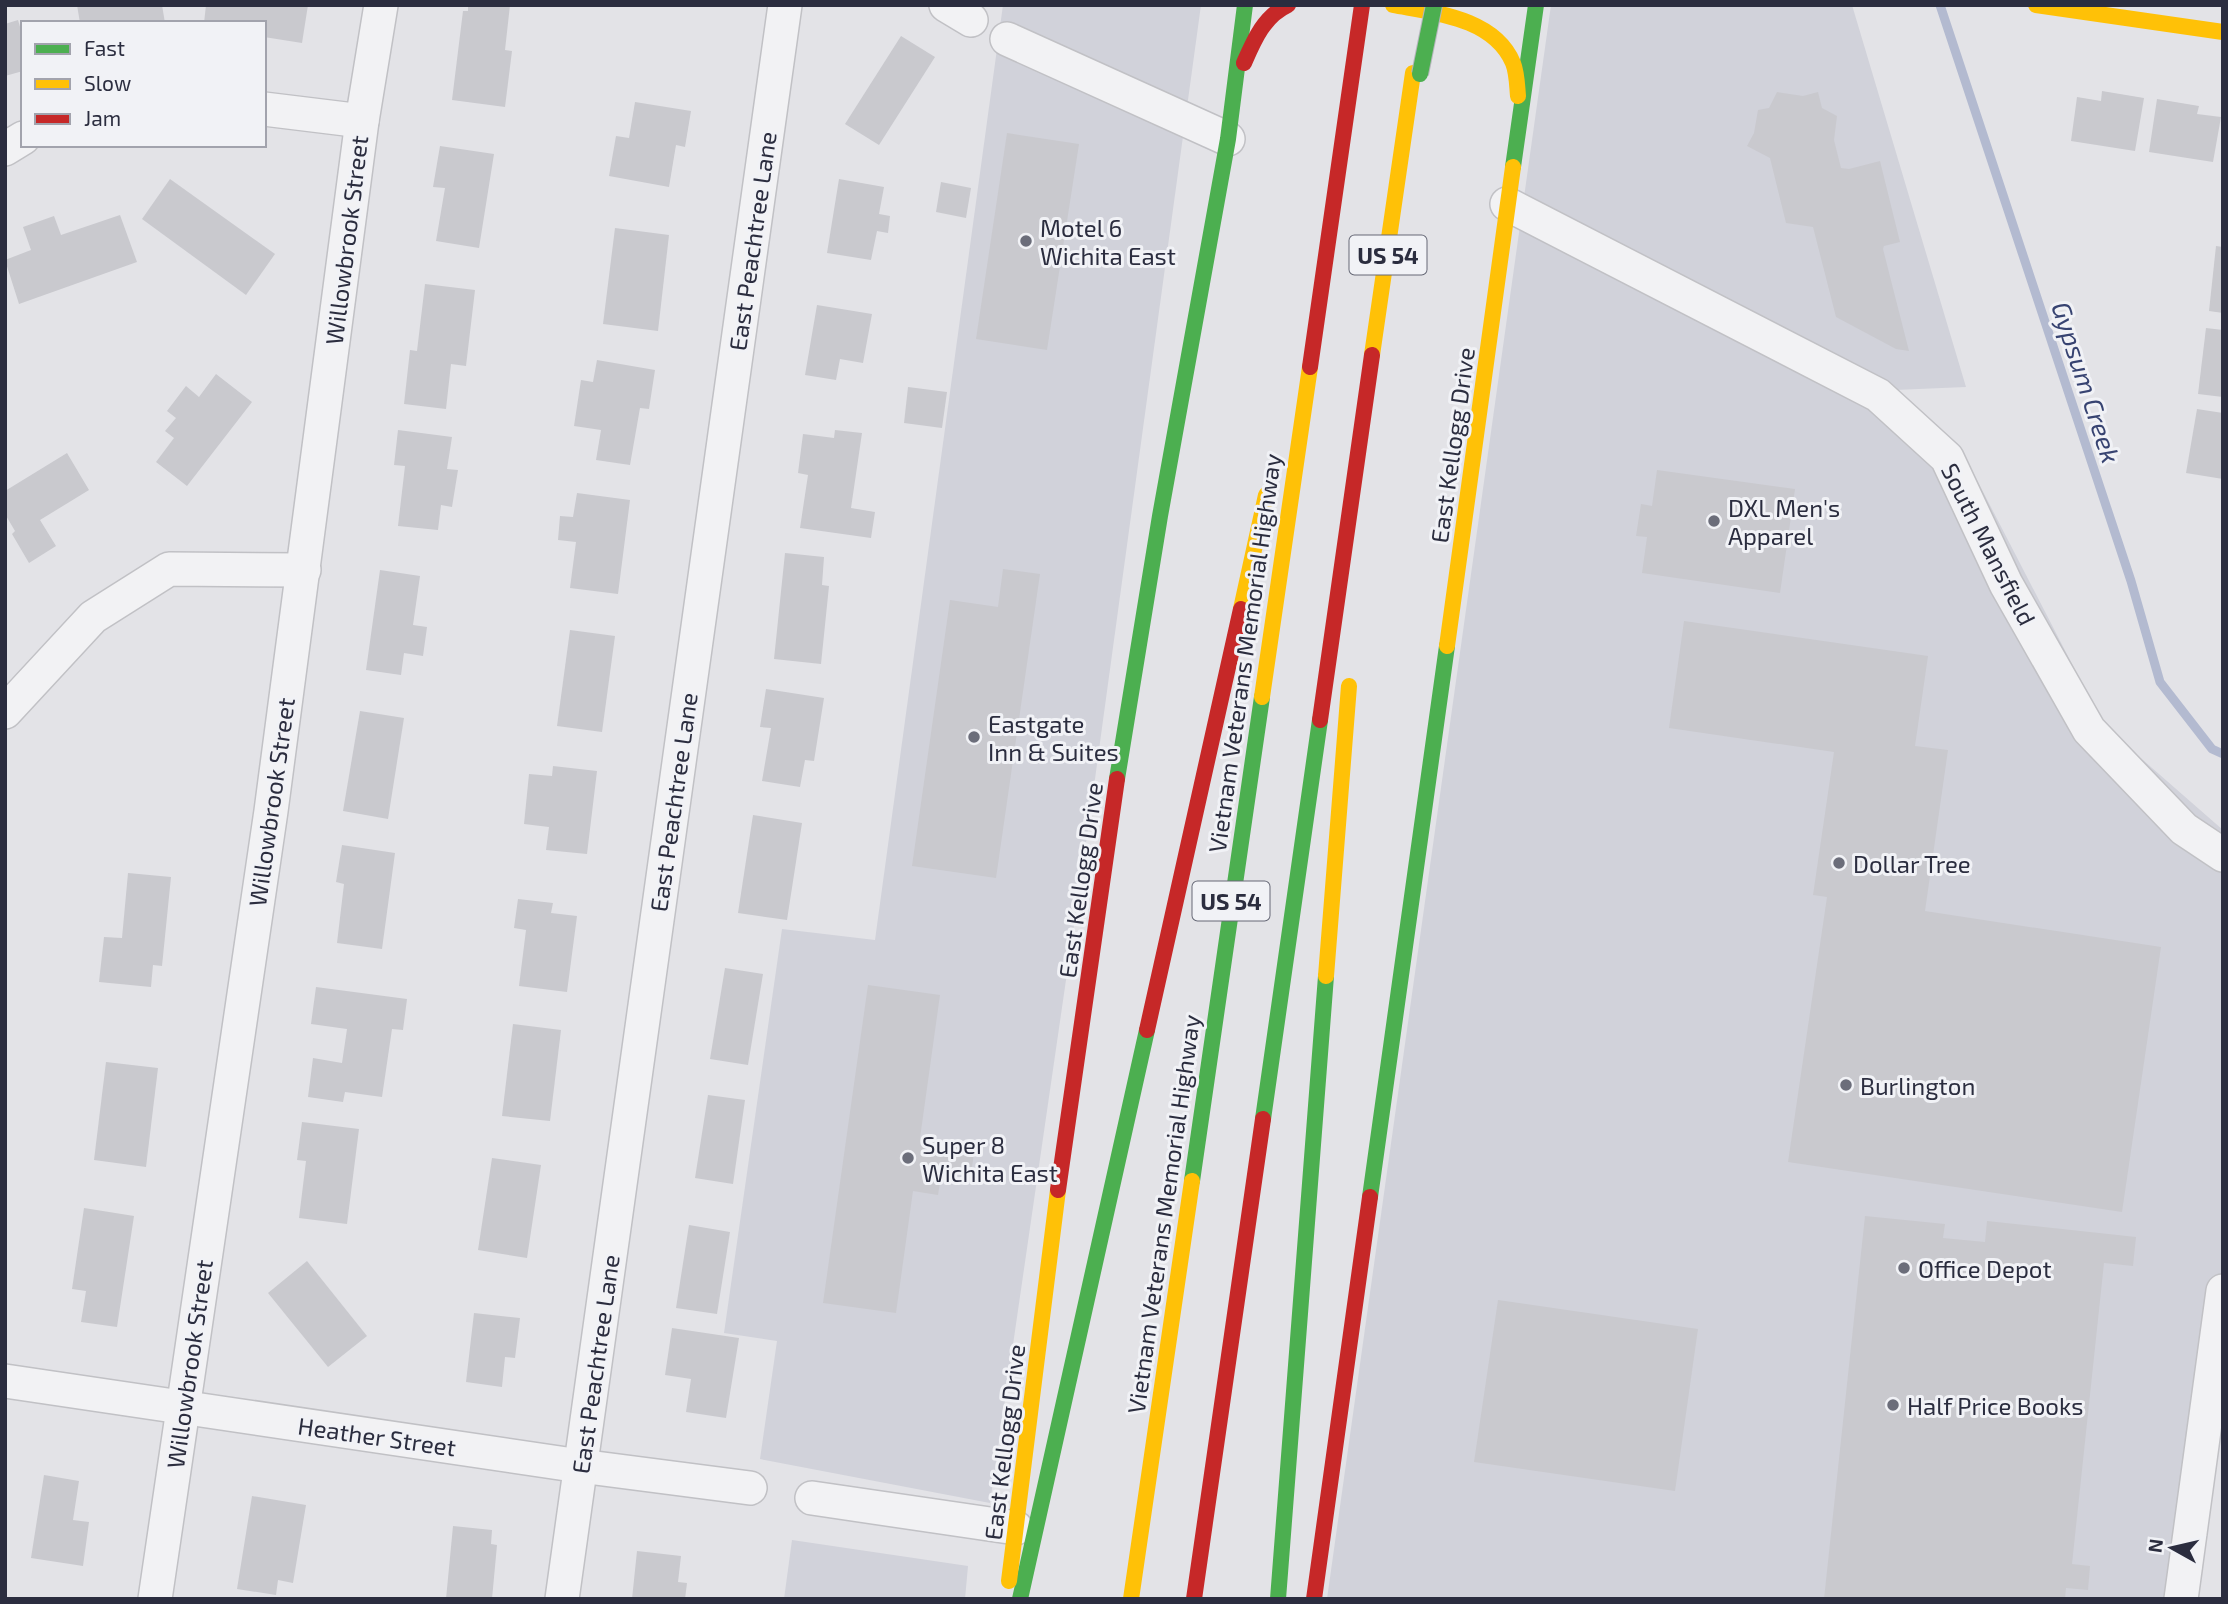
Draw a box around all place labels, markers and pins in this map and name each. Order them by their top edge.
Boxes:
place label: Motel 6 Wichita East [1040,213,1176,270]
marker: Motel 6 Wichita East [1018,233,1034,249]
place label: DXL Men's Apparel [1728,493,1840,550]
marker: DXL Men's Apparel [1706,513,1722,529]
place label: Eastgate Inn & Suites [988,709,1119,766]
marker: Eastgate Inn & Suites [966,729,982,745]
place label: Dollar Tree [1853,849,1971,878]
marker: Dollar Tree [1831,855,1847,871]
place label: Burlington [1860,1071,1975,1100]
marker: Burlington [1838,1077,1854,1093]
place label: Super 8 Wichita East [922,1130,1058,1187]
marker: Super 8 Wichita East [900,1150,916,1166]
place label: Office Depot [1918,1254,2052,1283]
marker: Office Depot [1896,1260,1912,1276]
place label: Half Price Books [1907,1391,2083,1420]
marker: Half Price Books [1885,1397,1901,1413]

